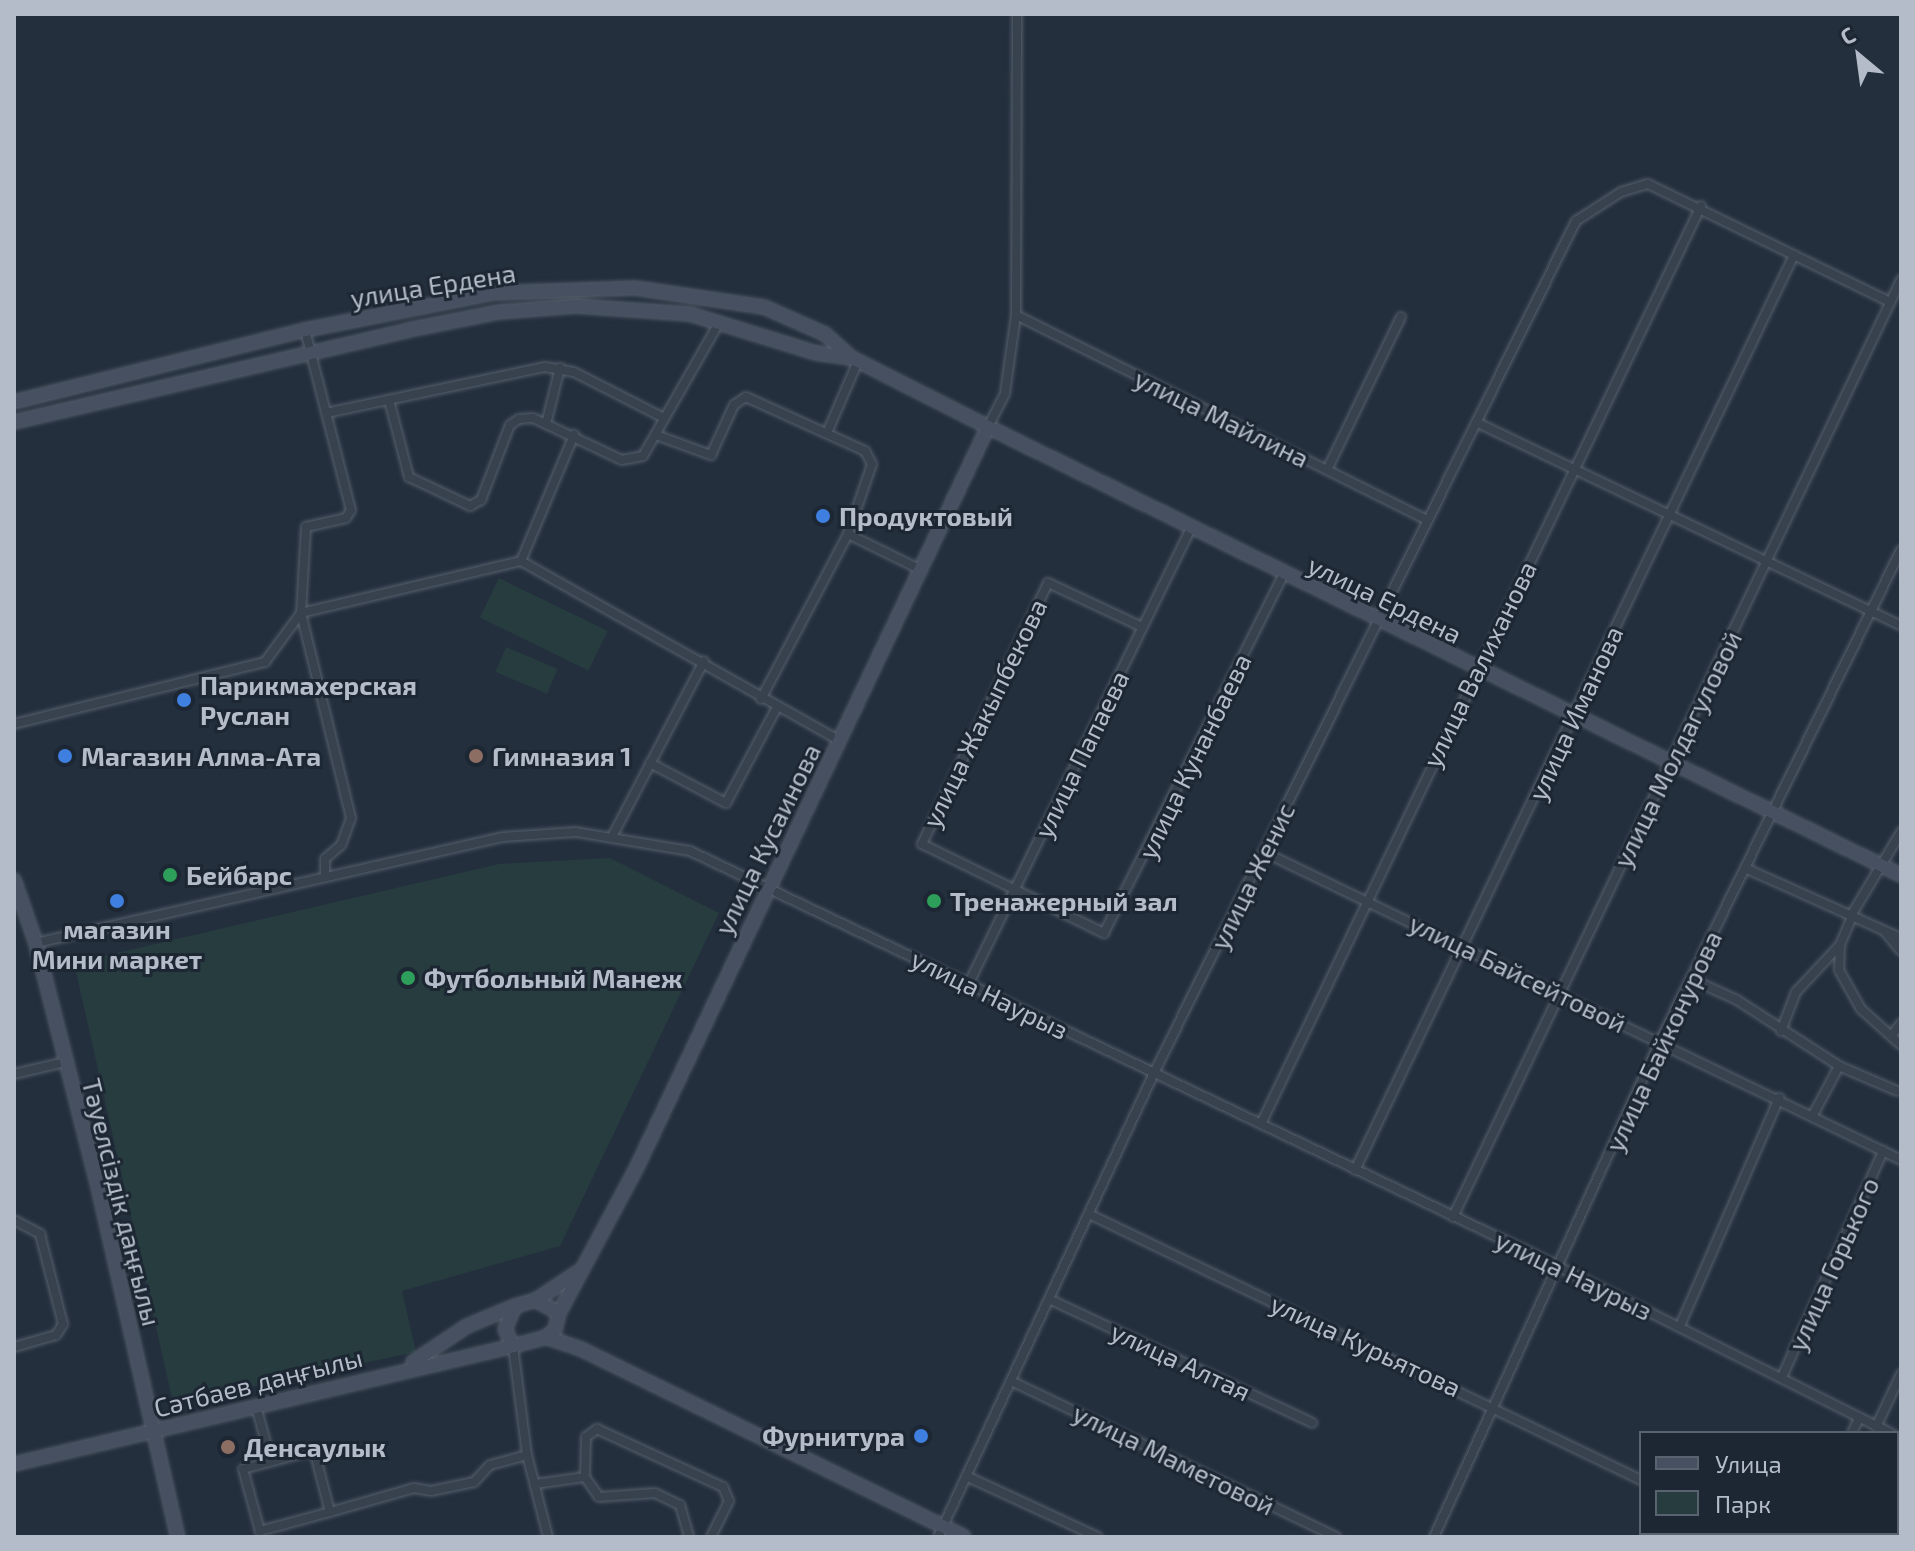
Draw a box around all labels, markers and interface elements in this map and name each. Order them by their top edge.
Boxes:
north arrow [1819,16,1899,96]
text: С [1835,21,1859,50]
street label: улица Ердена [348,257,518,313]
street label: улица Майлина [1130,362,1314,474]
place label: Продуктовый [839,500,1013,532]
marker: Продуктовый [814,507,832,525]
street label: улица Ердена [1303,548,1467,650]
street label: улица Валиханова [1416,556,1542,772]
street label: улица Жакыпбекова [915,594,1053,832]
street label: улица Иманова [1521,621,1629,805]
street label: улица Молдагуловой [1606,626,1748,872]
street label: улица Кунанбаева [1131,648,1257,864]
street label: улица Папаева [1027,665,1135,843]
place label: Парикмахерская Руслан [200,669,417,730]
marker: Парикмахерская Руслан [175,691,193,709]
street label: улица Кусаинова [707,738,827,940]
place label: Магазин Алма-Ата [81,740,321,772]
place label: Гимназия 1 [492,740,632,772]
marker: Магазин Алма-Ата [56,747,74,765]
marker: Гимназия 1 [467,747,485,765]
street label: улица Женис [1203,798,1301,954]
place label: Бейбарс [186,859,292,891]
marker: Бейбарс [161,866,179,884]
place label: Тренажерный зал [950,885,1178,917]
marker: магазин Мини маркет [108,892,126,910]
marker: Тренажерный зал [925,892,943,910]
street label: улица Байсейтовой [1404,907,1632,1039]
place label: магазин Мини маркет [32,913,202,974]
street label: улица Байконурова [1598,926,1728,1156]
street label: улица Наурыз [906,943,1074,1045]
place label: Футбольный Манеж [424,962,682,994]
marker: Футбольный Манеж [399,969,417,987]
street label: Тәуелсіздік даңғылы [76,1075,168,1329]
street label: улица Горького [1781,1172,1885,1356]
street label: улица Наурыз [1490,1224,1658,1326]
street label: улица Курьятова [1266,1287,1466,1403]
street label: улица Алтая [1106,1315,1256,1407]
street label: Сәтбаев даңғылы [150,1341,366,1423]
street label: улица Маметовой [1068,1397,1280,1521]
place label: Фурнитура [762,1420,905,1452]
marker: Фурнитура [912,1427,930,1445]
place label: Денсаулык [244,1431,386,1463]
legend [1639,1431,1899,1535]
marker: Денсаулык [219,1438,237,1456]
text: Улица [1715,1449,1782,1478]
text: Парк [1715,1489,1771,1518]

